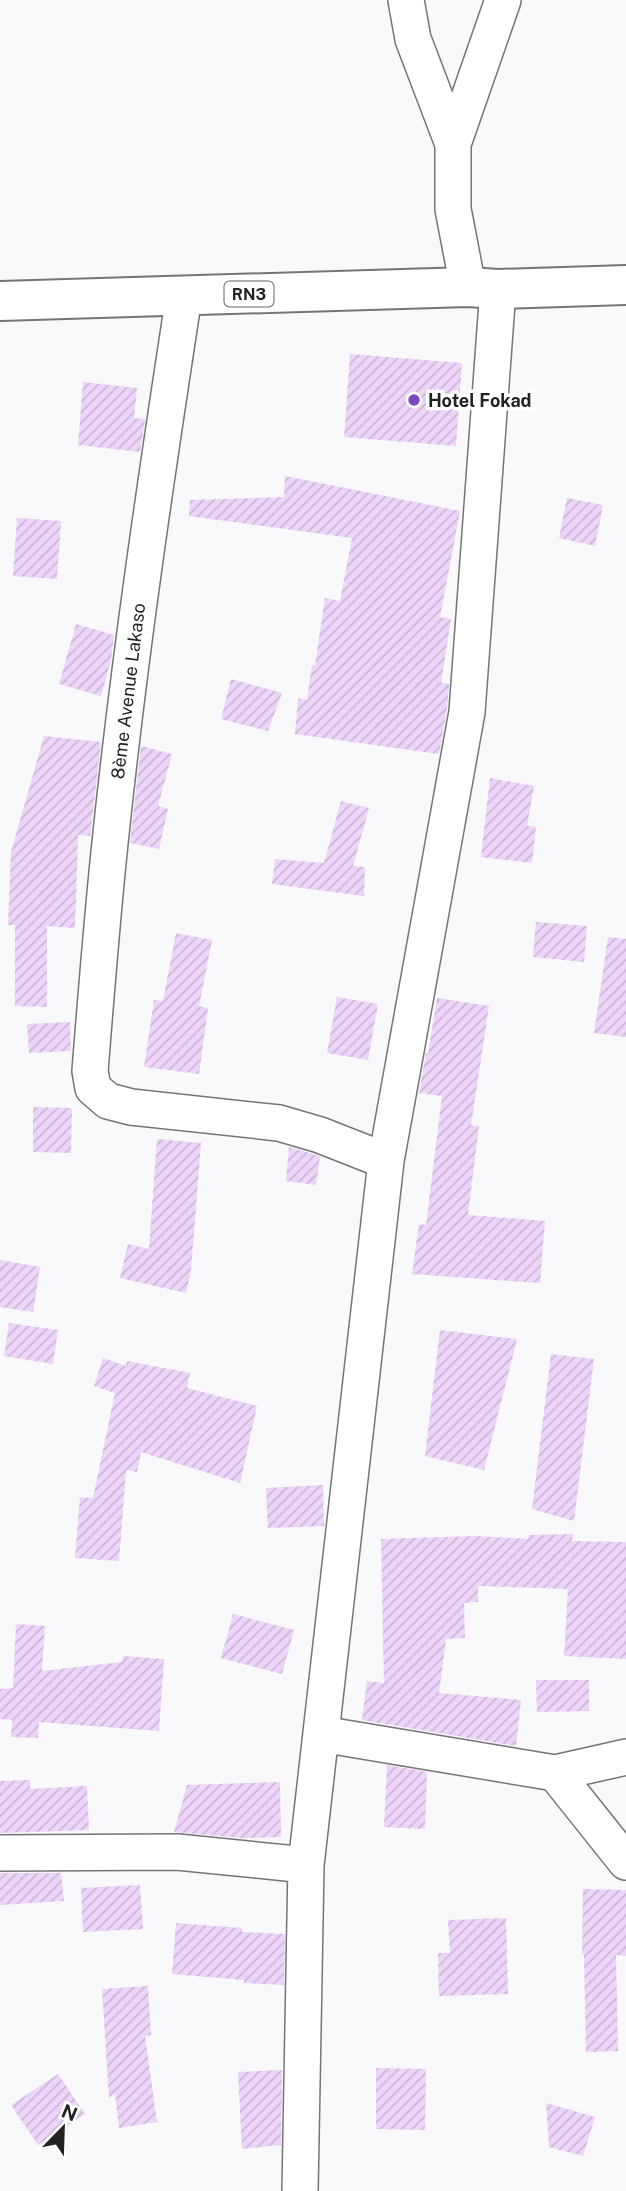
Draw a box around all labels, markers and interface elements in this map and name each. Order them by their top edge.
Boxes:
road number: RN3 [224,282,274,306]
place label: Hotel Fokad [428,390,532,411]
marker: Hotel Fokad [406,392,422,408]
street label: 8ème Avenue Lakaso [107,602,149,780]
north arrow [28,2093,98,2163]
text: N [59,2099,81,2125]

